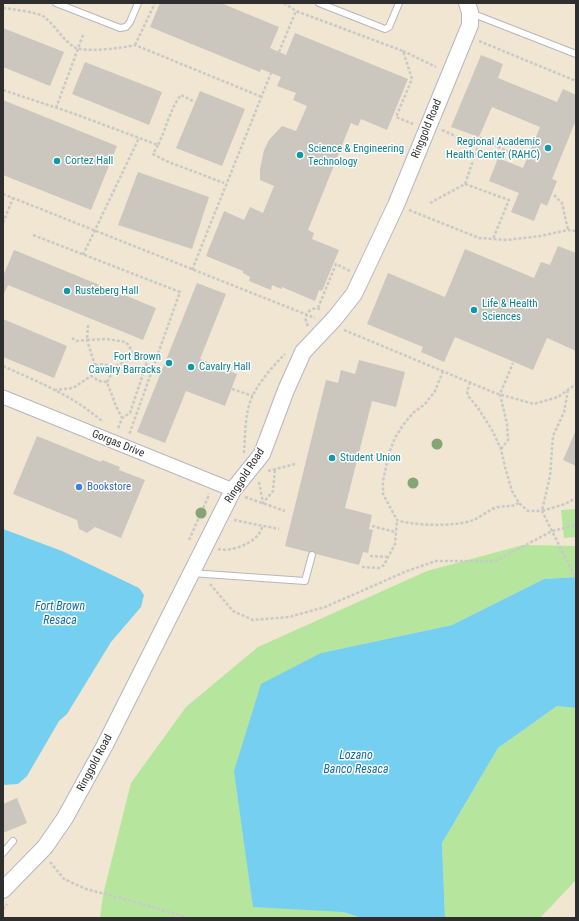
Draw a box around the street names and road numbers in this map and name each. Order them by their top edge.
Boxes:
street label: Ringgold Road [409,97,445,161]
street label: Gorgas Drive [90,427,146,461]
street label: Ringgold Road [222,446,268,506]
street label: Ringgold Road [74,732,116,794]

